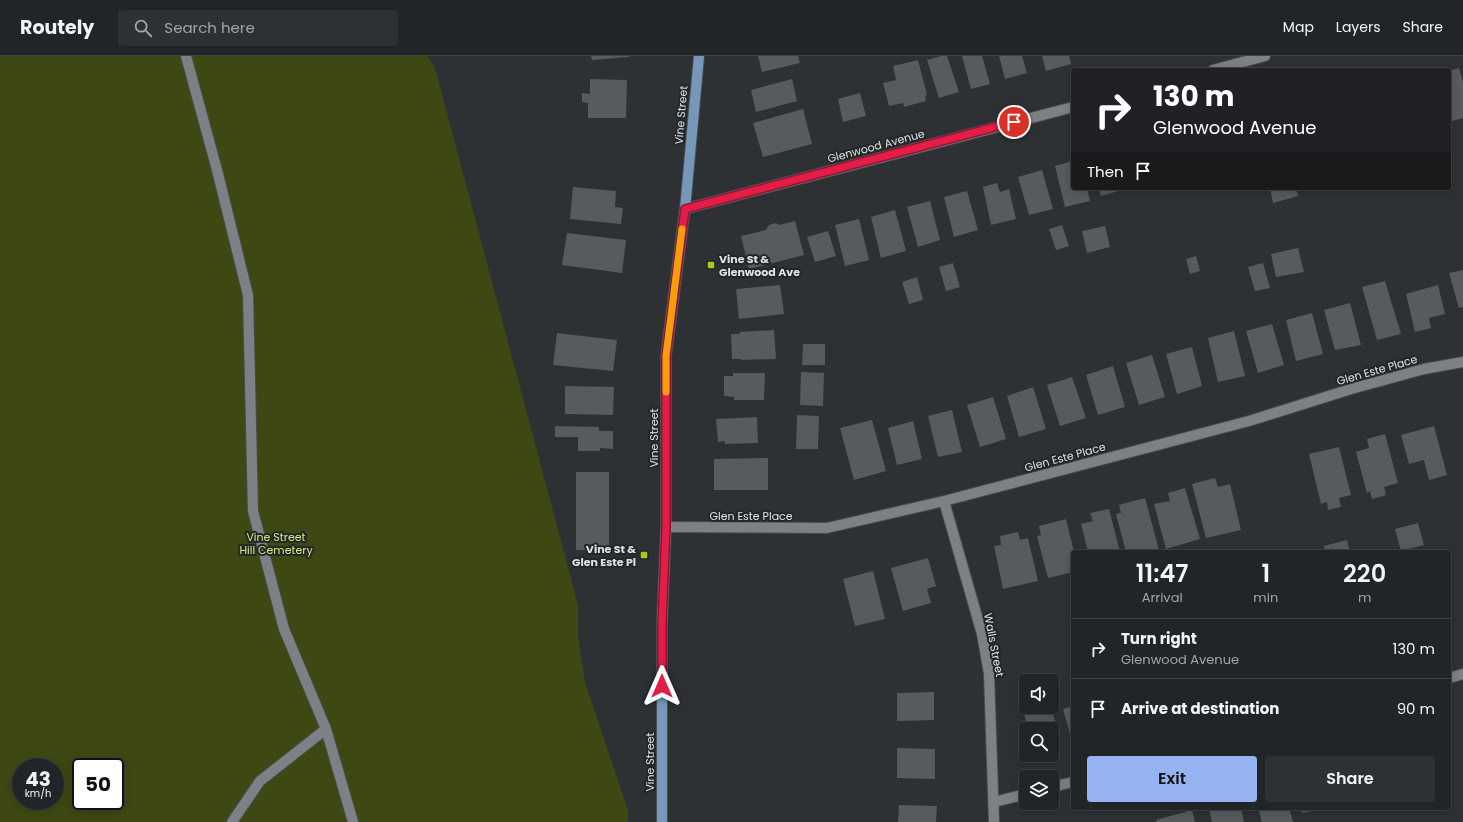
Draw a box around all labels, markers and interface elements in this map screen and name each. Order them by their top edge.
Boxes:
search box [118,10,398,46]
text: Routely [20,14,94,41]
icon: search [132,17,154,39]
text: Search here [164,17,255,38]
text: Map [1283,17,1314,37]
text: Layers [1336,17,1380,37]
text: Share [1402,17,1443,37]
text: 130 m [1153,77,1234,116]
icon: right [1087,84,1139,136]
street label: Vine Street [670,85,692,145]
pin [997,105,1031,139]
icon: arrive [1003,111,1025,133]
text: Glenwood Avenue [1153,115,1316,140]
street label: Glenwood Avenue [826,125,926,167]
icon: arrive [1132,160,1154,182]
text: Then [1087,161,1124,182]
place label: Vine St & Glenwood Ave [719,251,800,280]
marker: Vine St & Glenwood Ave [706,260,716,270]
street label: Glen Este Place [1335,351,1419,389]
street label: Vine Street [646,408,662,468]
street label: Glen Este Place [1023,438,1107,475]
street label: Glen Este Place [709,508,793,524]
park label: Vine Street Hill Cemetery [239,529,313,558]
place label: Vine St & Glen Este Pl [572,541,636,570]
marker: Vine St & Glen Este Pl [639,550,649,560]
text: 11:47 [1136,557,1189,590]
text: 1 [1261,557,1270,590]
text: 220 [1343,557,1386,590]
text: Arrival [1142,588,1183,607]
text: min [1253,588,1278,607]
text: m [1358,588,1371,607]
street label: Walls Street [980,612,1008,678]
text: Turn right [1121,628,1197,649]
icon: right [1087,638,1109,660]
text: 130 m [1392,638,1435,659]
text: Glenwood Avenue [1121,650,1239,669]
position arrow [641,665,683,707]
map controls [1019,674,1059,810]
button: sound [1019,674,1059,714]
icon: arrive [1087,698,1109,720]
text: Arrive at destination [1121,698,1279,719]
text: 90 m [1397,698,1435,719]
button: search [1019,722,1059,762]
street label: Vine Street [642,732,658,792]
button: Exit [1087,756,1257,802]
button: Share [1265,756,1435,802]
speed limit sign: 50 [72,758,124,810]
text: 43 [25,765,51,793]
button: layers [1019,770,1059,810]
text: km/h [25,786,51,801]

